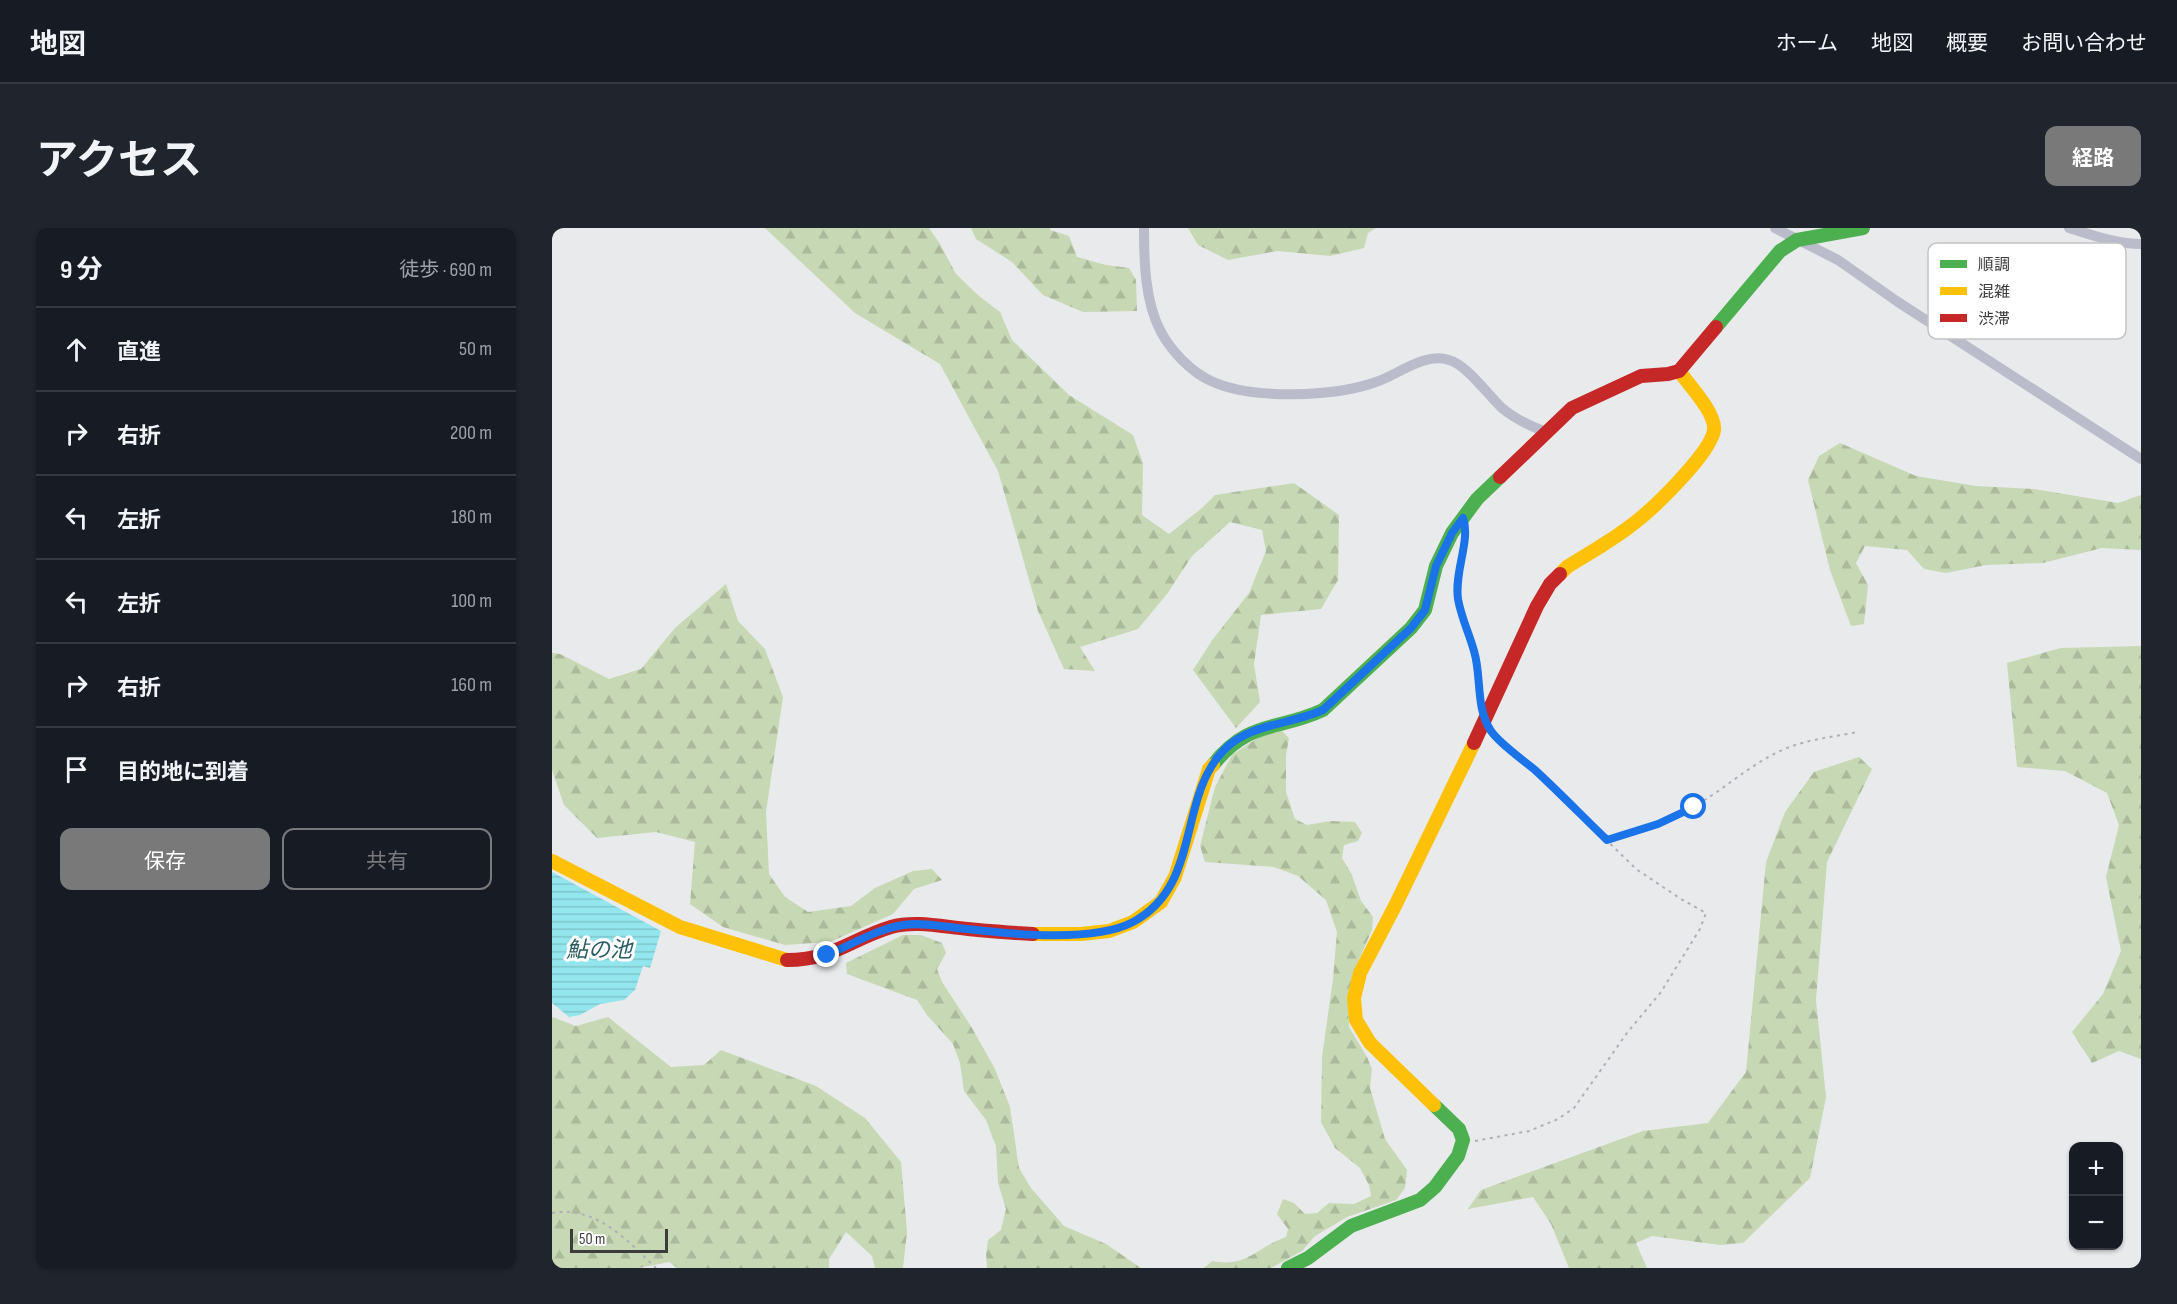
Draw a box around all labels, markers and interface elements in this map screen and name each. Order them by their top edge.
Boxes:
text: 地図 [30,28,86,61]
text: ホーム [1776,31,1838,56]
text: 地図 [1871,31,1913,56]
text: 概要 [1946,31,1988,56]
text: お問い合わせ [2021,31,2147,56]
button: 経路 [2045,126,2141,186]
text: アクセス [36,136,202,187]
legend [1928,243,2126,339]
text: 9 分 [60,255,102,286]
text: 順調 [1978,256,2010,275]
text: 徒歩 · 690 m [399,258,492,282]
text: 混雑 [1978,283,2010,302]
text: 渋滞 [1978,310,2010,329]
icon: ahead [60,333,93,366]
text: 50 m [459,337,492,361]
text: 直進 [117,339,161,366]
icon: right [60,417,93,450]
text: 200 m [450,421,492,445]
text: 右折 [117,423,161,450]
icon: left [60,501,93,534]
text: 180 m [451,505,492,529]
text: 左折 [117,507,161,534]
icon: left [60,585,93,618]
text: 100 m [451,589,492,613]
text: 左折 [117,591,161,618]
icon: right [60,669,93,702]
text: 160 m [451,673,492,697]
text: 右折 [117,675,161,702]
icon: arrive [60,753,93,786]
text: 目的地に到着 [117,759,249,786]
route start [1680,793,1706,819]
button: 保存 [60,828,270,890]
button: 共有 [282,828,492,890]
water label: 鮎の池 [566,937,634,964]
route end [813,941,839,967]
map controls [2069,1142,2123,1250]
button: + [2069,1142,2123,1196]
button: − [2069,1196,2123,1250]
scale bar [570,1226,668,1254]
text: 50 m [579,1230,605,1249]

